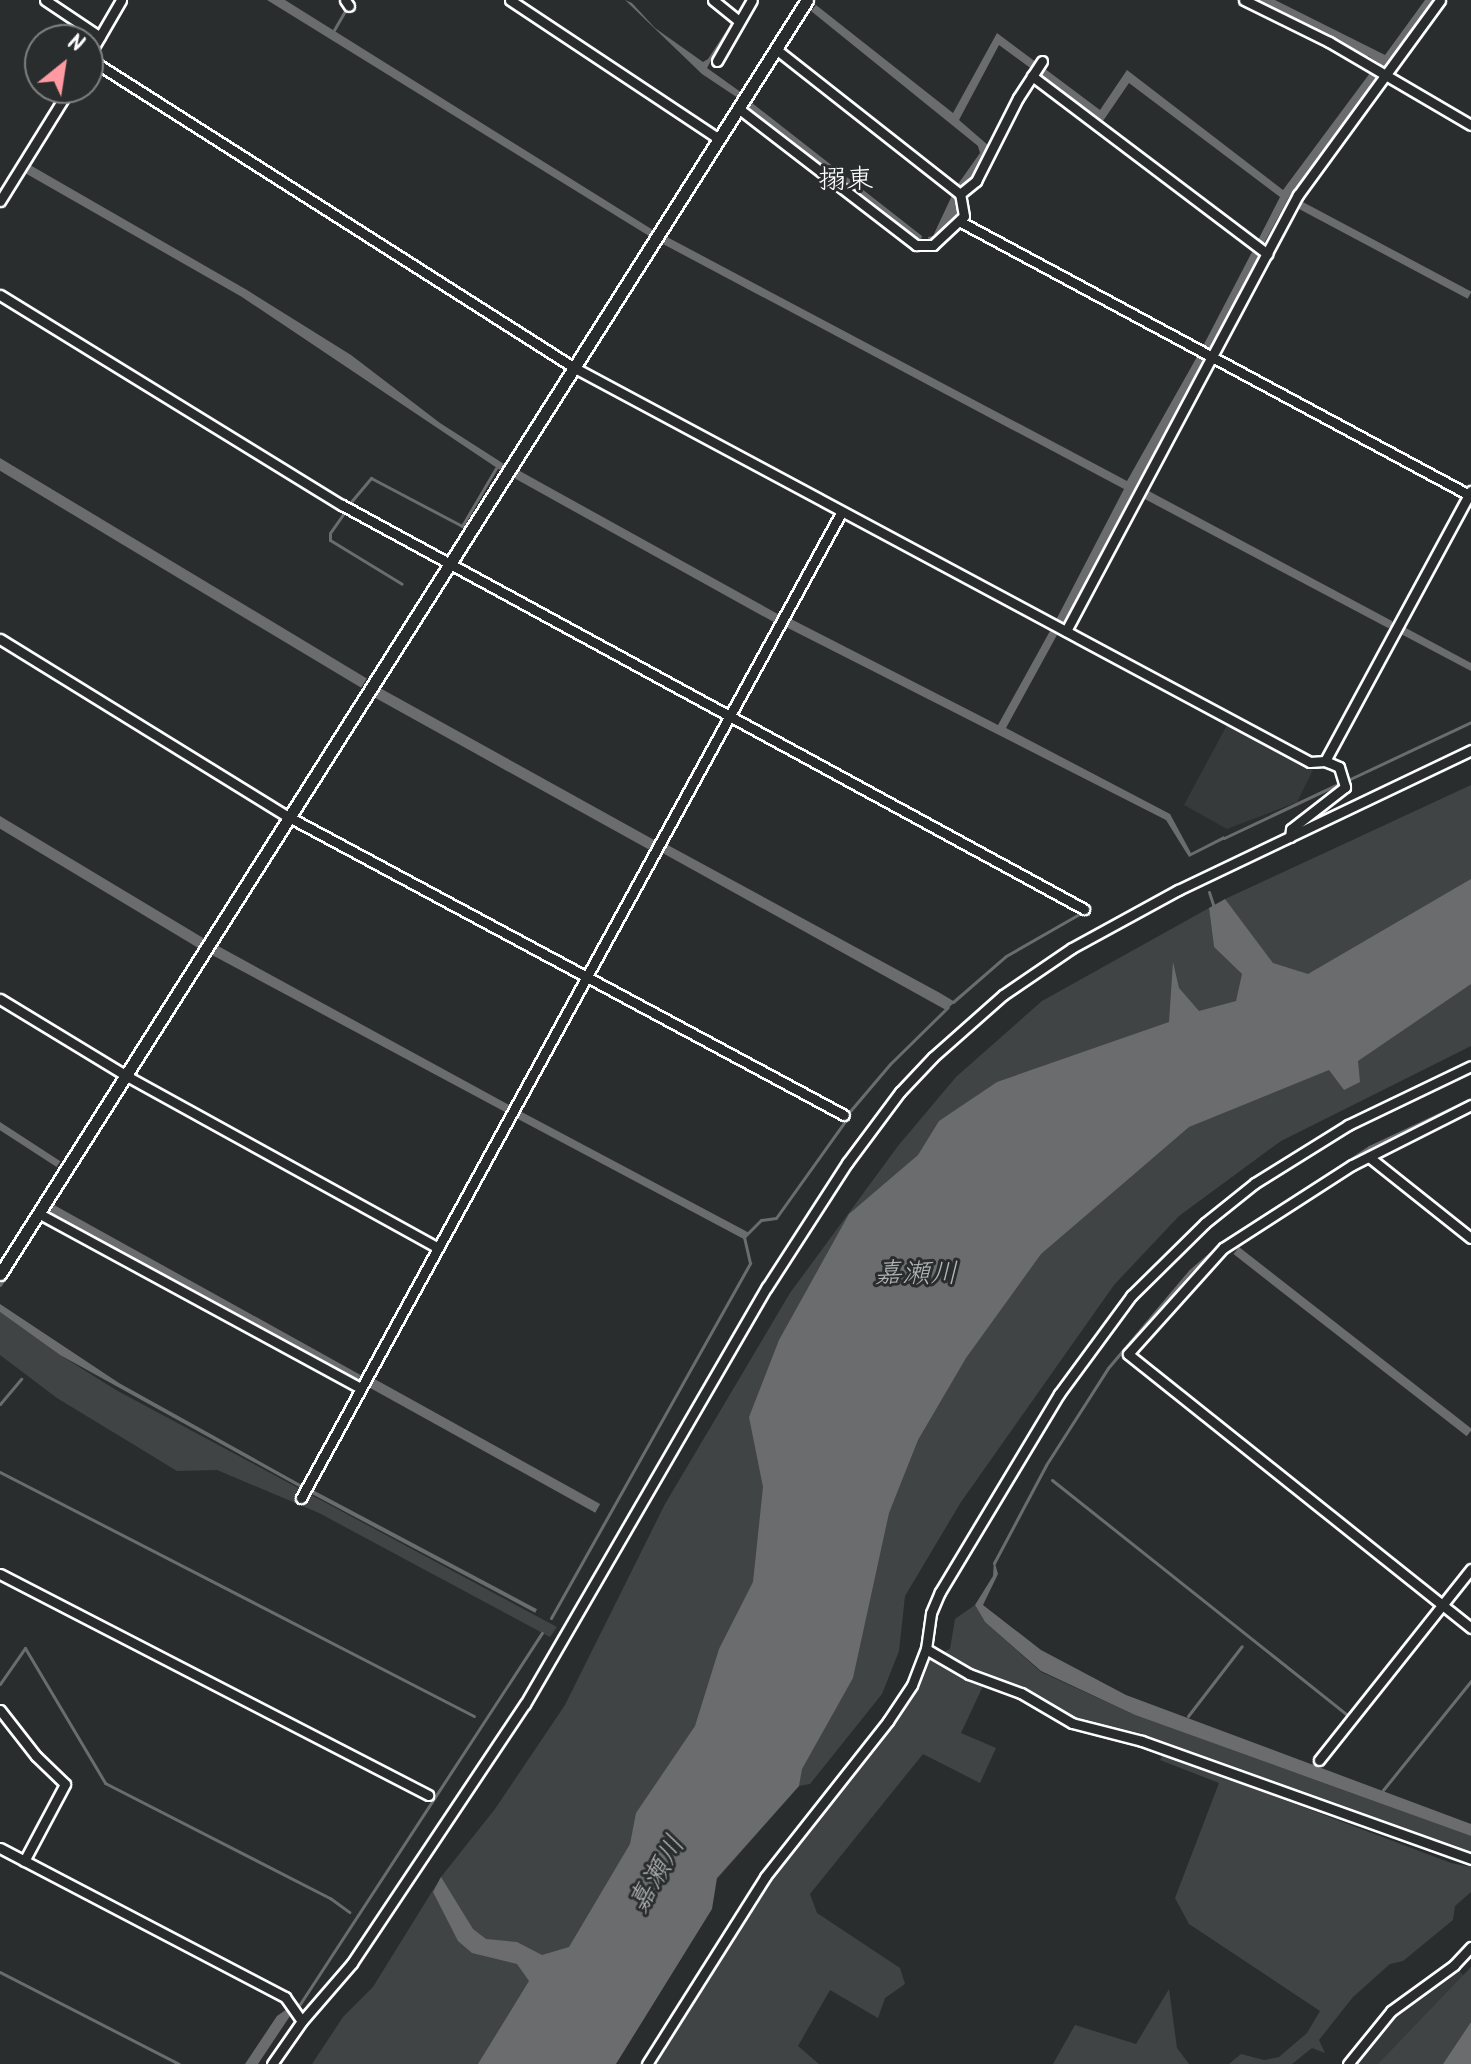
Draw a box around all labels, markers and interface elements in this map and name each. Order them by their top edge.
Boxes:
north arrow [24,24,104,104]
text: N [60,26,90,63]
district label: 搦東 [818,164,874,198]
water label: 嘉瀬川 [874,1258,958,1292]
water label: 嘉瀬川 [622,1830,694,1920]

